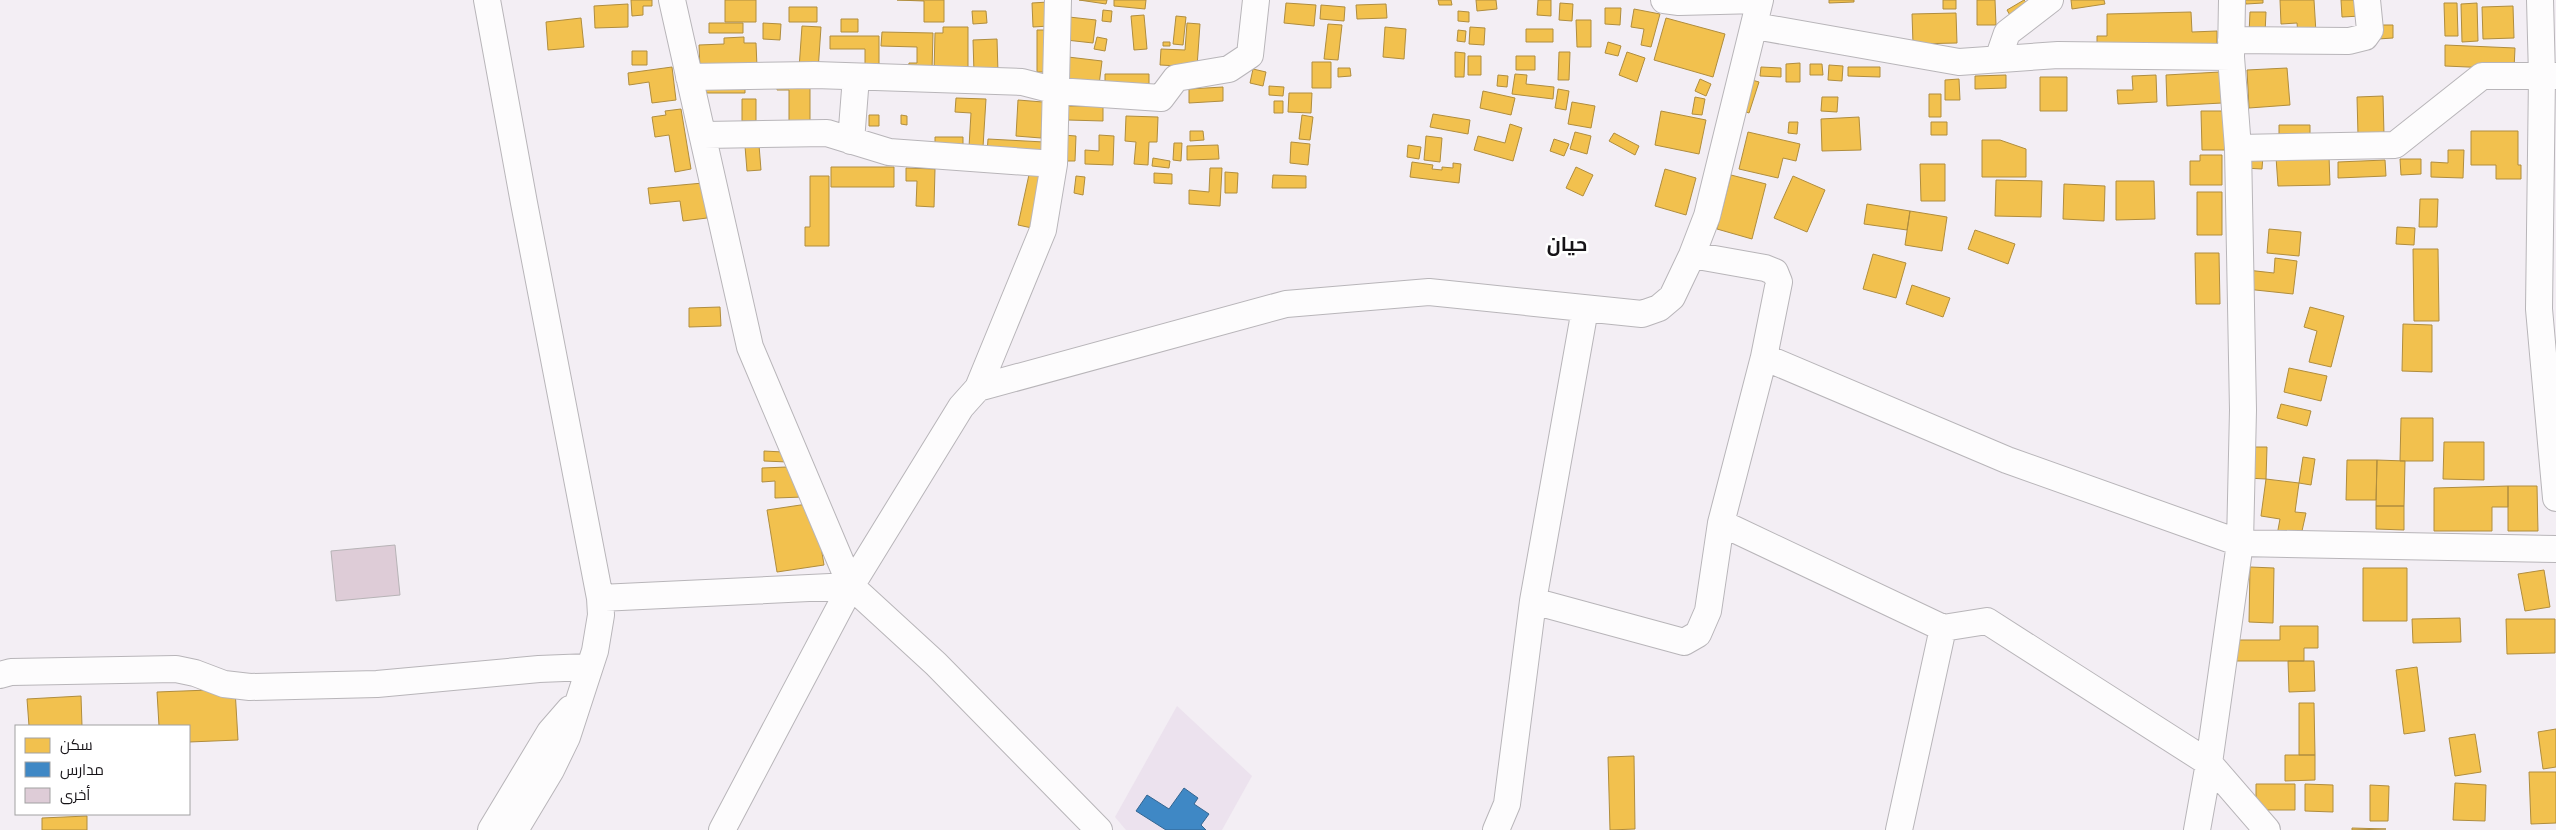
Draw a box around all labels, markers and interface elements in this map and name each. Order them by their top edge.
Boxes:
district label: حيان [1547,232,1587,256]
legend [15,725,190,815]
text: سكن [60,735,93,755]
text: مدارس [60,760,104,780]
text: أخرى [60,785,90,805]

